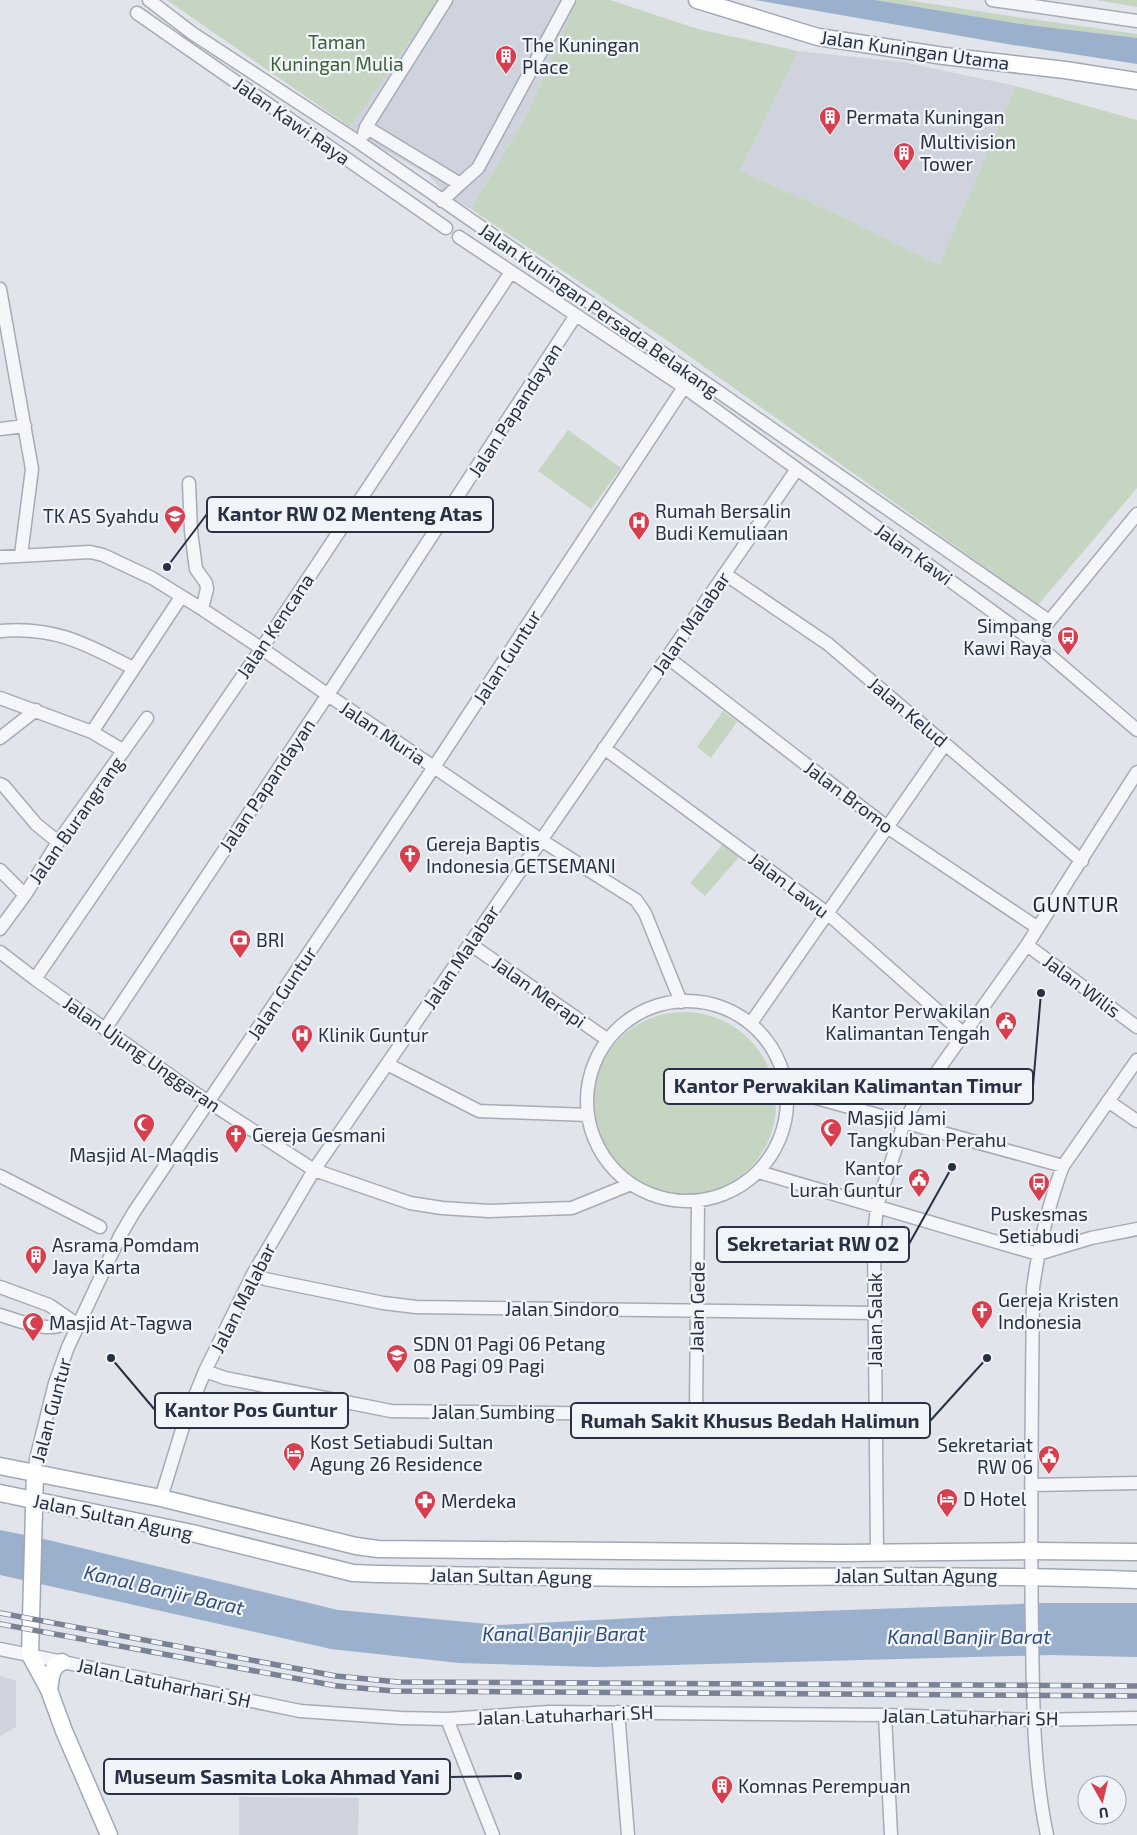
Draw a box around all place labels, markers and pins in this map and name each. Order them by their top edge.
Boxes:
place label: The Kuningan Place [522,33,639,78]
building icon: The Kuningan Place [494,44,518,75]
building icon: Permata Kuningan [818,105,842,136]
place label: Permata Kuningan [846,105,1005,128]
place label: Multivision Tower [920,130,1016,175]
building icon: Multivision Tower [892,141,916,172]
callout: Kantor RW 02 Menteng Atas [207,497,493,532]
place label: Rumah Bersalin Budi Kemuliaan [655,499,791,544]
place label: TK AS Syahdu [43,504,159,527]
school or university icon: TK AS Syahdu [163,504,187,535]
hospital icon: Rumah Bersalin Budi Kemuliaan [627,510,651,541]
place label: Simpang Kawi Raya [963,614,1052,659]
bus stop icon: Simpang Kawi Raya [1056,625,1080,656]
place label: Gereja Baptis Indonesia GETSEMANI [426,832,616,877]
church icon: Gereja Baptis Indonesia GETSEMANI [398,843,422,874]
bank icon: BRI [228,928,252,959]
place label: BRI [256,928,285,951]
place label: Kantor Perwakilan Kalimantan Tengah [825,999,990,1044]
public building icon: Kantor Perwakilan Kalimantan Tengah [994,1010,1018,1041]
hospital icon: Klinik Guntur [290,1023,314,1054]
place label: Klinik Guntur [318,1023,429,1046]
callout: Kantor Perwakilan Kalimantan Timur [664,1069,1033,1104]
place label: Masjid Jami Tangkuban Perahu [847,1106,1007,1151]
mosque icon: Masjid Al-Maqdis [132,1112,156,1143]
mosque icon: Masjid Jami Tangkuban Perahu [819,1117,843,1148]
church icon: Gereja Gesmani [224,1123,248,1154]
place label: Gereja Gesmani [252,1123,386,1146]
place label: Masjid Al-Maqdis [69,1143,219,1166]
place label: Kantor Lurah Guntur [790,1156,903,1201]
public building icon: Kantor Lurah Guntur [907,1167,931,1198]
bus stop icon: Puskesmas Setiabudi [1027,1171,1051,1202]
place label: Puskesmas Setiabudi [990,1202,1088,1247]
callout: Sekretariat RW 02 [717,1227,909,1262]
place label: Asrama Pomdam Jaya Karta [52,1233,199,1278]
building icon: Asrama Pomdam Jaya Karta [24,1244,48,1275]
place label: Gereja Kristen Indonesia [998,1288,1119,1333]
church icon: Gereja Kristen Indonesia [970,1299,994,1330]
mosque icon: Masjid At-Tagwa [21,1311,45,1342]
place label: Masjid At-Tagwa [49,1311,192,1334]
place label: SDN 01 Pagi 06 Petang 08 Pagi 09 Pagi [413,1332,606,1377]
school or university icon: SDN 01 Pagi 06 Petang 08 Pagi 09 Pagi [385,1343,409,1374]
callout: Kantor Pos Guntur [155,1393,348,1428]
callout: Rumah Sakit Khusus Bedah Halimun [571,1403,930,1438]
place label: Kost Setiabudi Sultan Agung 26 Residence [310,1430,493,1475]
place label: Sekretariat RW 06 [937,1433,1033,1478]
hotel icon: Kost Setiabudi Sultan Agung 26 Residence [282,1441,306,1472]
public building icon: Sekretariat RW 06 [1037,1444,1061,1475]
hotel icon: D Hotel [935,1487,959,1518]
place label: D Hotel [963,1487,1027,1510]
pharmacy icon: Merdeka [413,1489,437,1520]
place label: Merdeka [441,1489,517,1512]
callout: Museum Sasmita Loka Ahmad Yani [104,1759,450,1794]
building icon: Komnas Perempuan [710,1774,734,1805]
place label: Komnas Perempuan [738,1774,911,1797]

